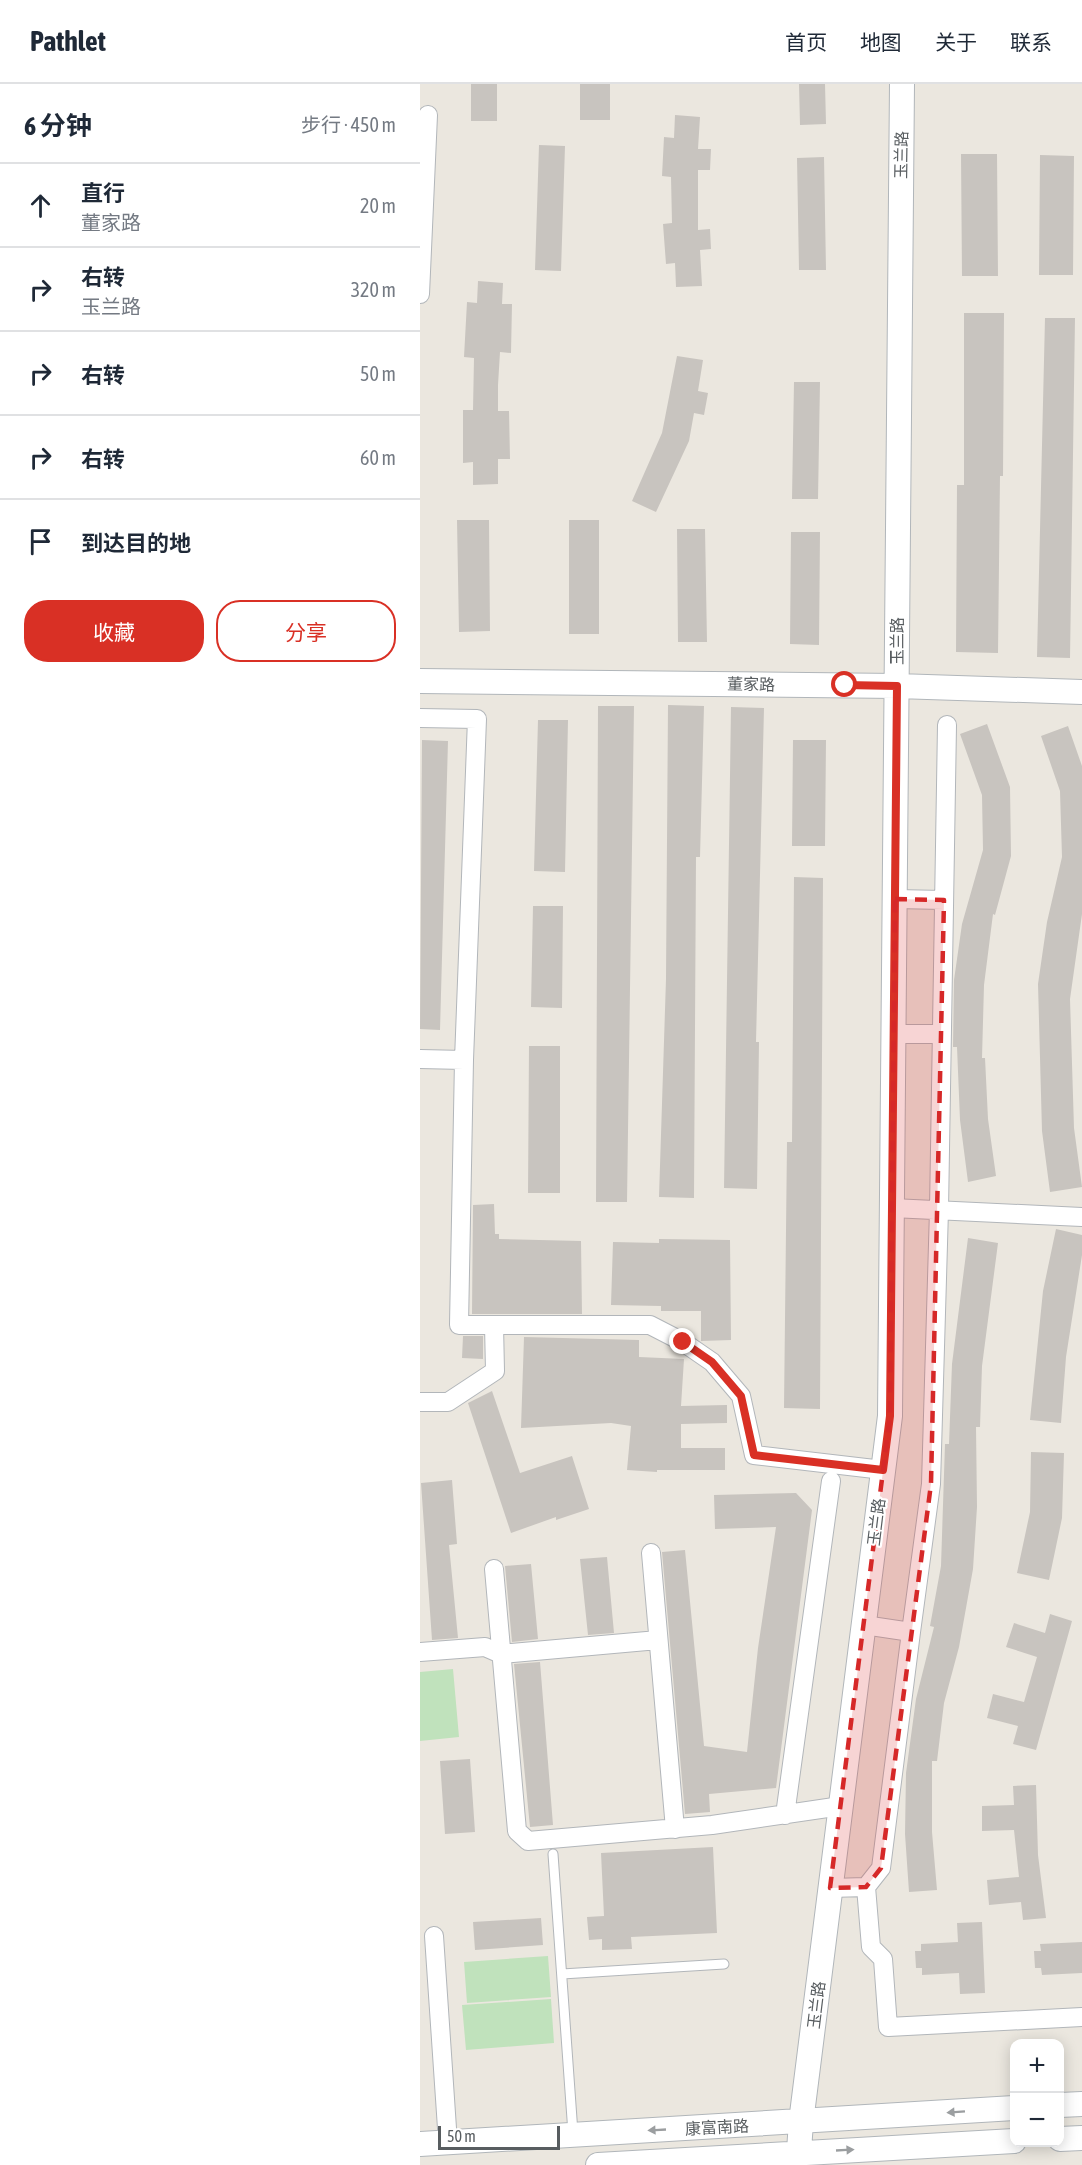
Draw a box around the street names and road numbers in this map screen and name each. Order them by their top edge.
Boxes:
street label: 玉兰路 [892,131,910,179]
street label: 玉兰路 [888,617,906,665]
street label: 董家路 [727,675,775,693]
street label: 玉兰路 [864,1497,888,1547]
street label: 玉兰路 [804,1980,828,2030]
street label: 康富南路 [685,2116,749,2138]

